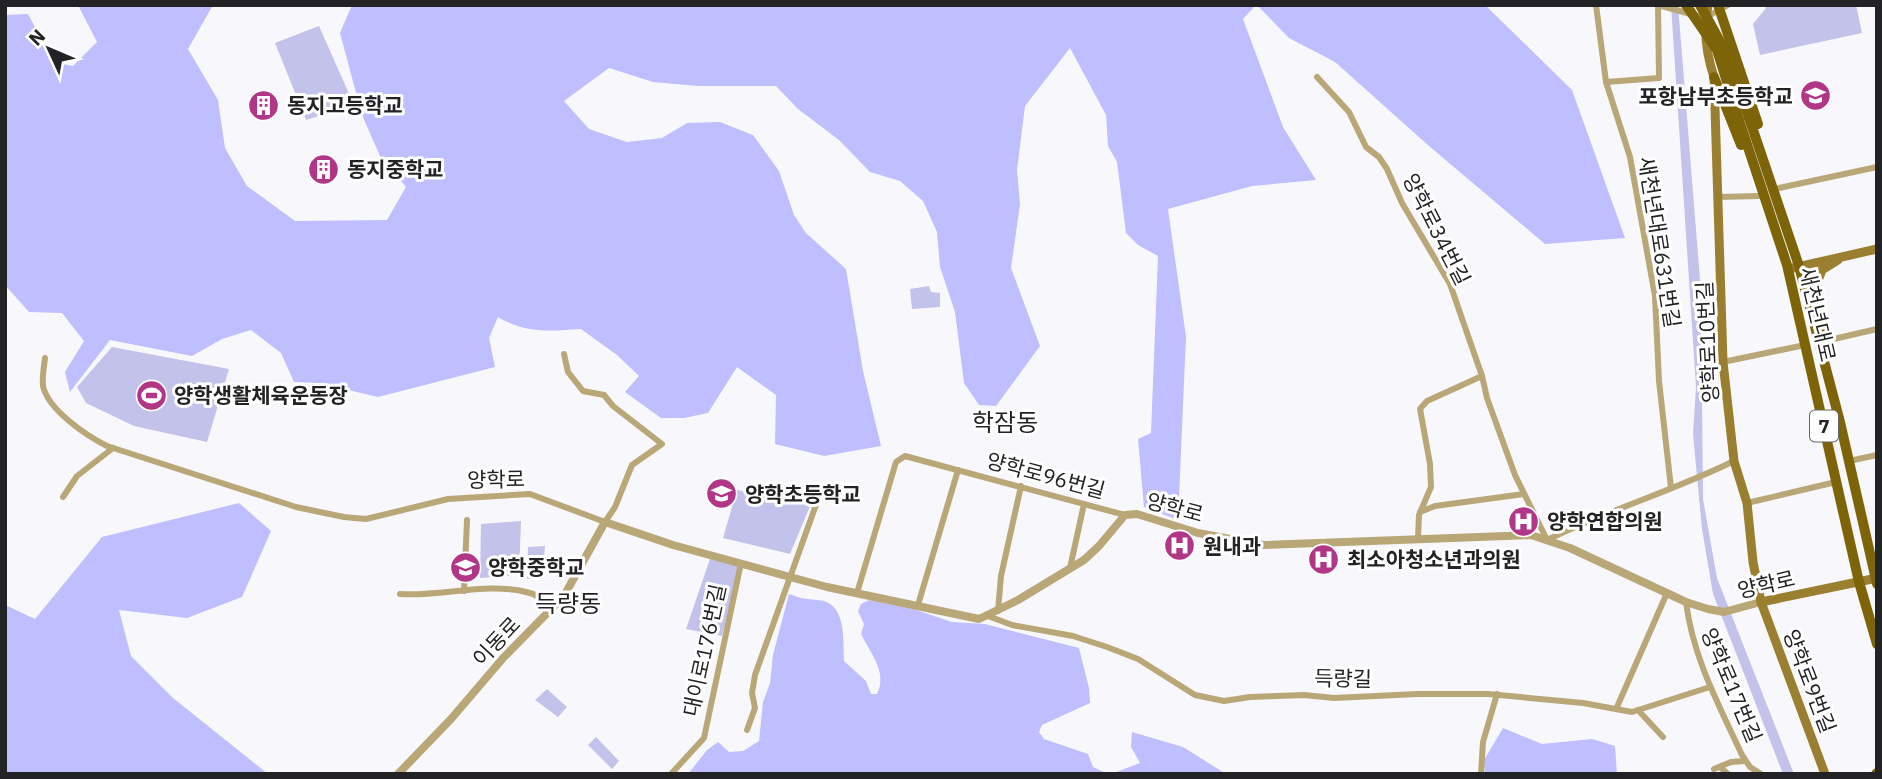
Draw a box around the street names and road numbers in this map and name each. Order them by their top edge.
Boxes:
street label: 새천년대로631번길 [1633,154,1687,330]
street label: 양학로34번길 [1397,168,1477,290]
street label: 새천년대로 [1793,264,1843,364]
street label: 양학로10번길 [1690,280,1724,404]
road number: 7 [1810,410,1838,442]
street label: 양학로96번길 [984,446,1108,504]
street label: 양학로 [467,464,525,494]
street label: 양학로 [1143,486,1207,528]
street label: 양학로 [1735,564,1797,604]
street label: 대이로176번길 [676,581,732,719]
street label: 이동로 [466,610,526,672]
street label: 양학로17번길 [1695,623,1769,747]
street label: 양학로9번길 [1777,625,1843,737]
street label: 득량길 [1314,663,1372,693]

